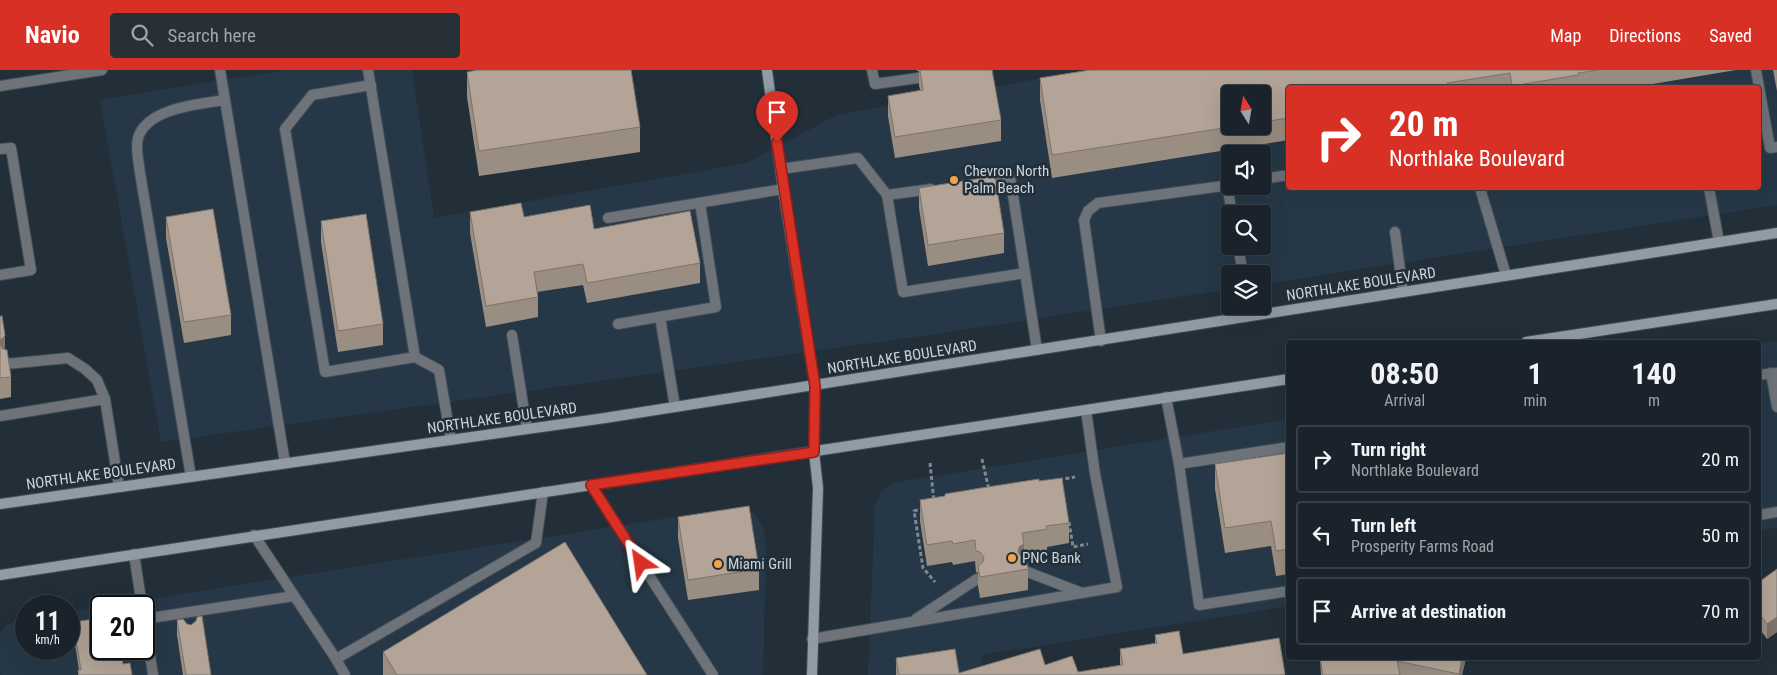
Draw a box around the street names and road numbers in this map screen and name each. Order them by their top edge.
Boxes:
street label: NORTHLAKE BOULEVARD [1285,263,1437,305]
street label: NORTHLAKE BOULEVARD [826,336,978,378]
street label: NORTHLAKE BOULEVARD [426,399,578,437]
street label: NORTHLAKE BOULEVARD [25,455,177,493]

